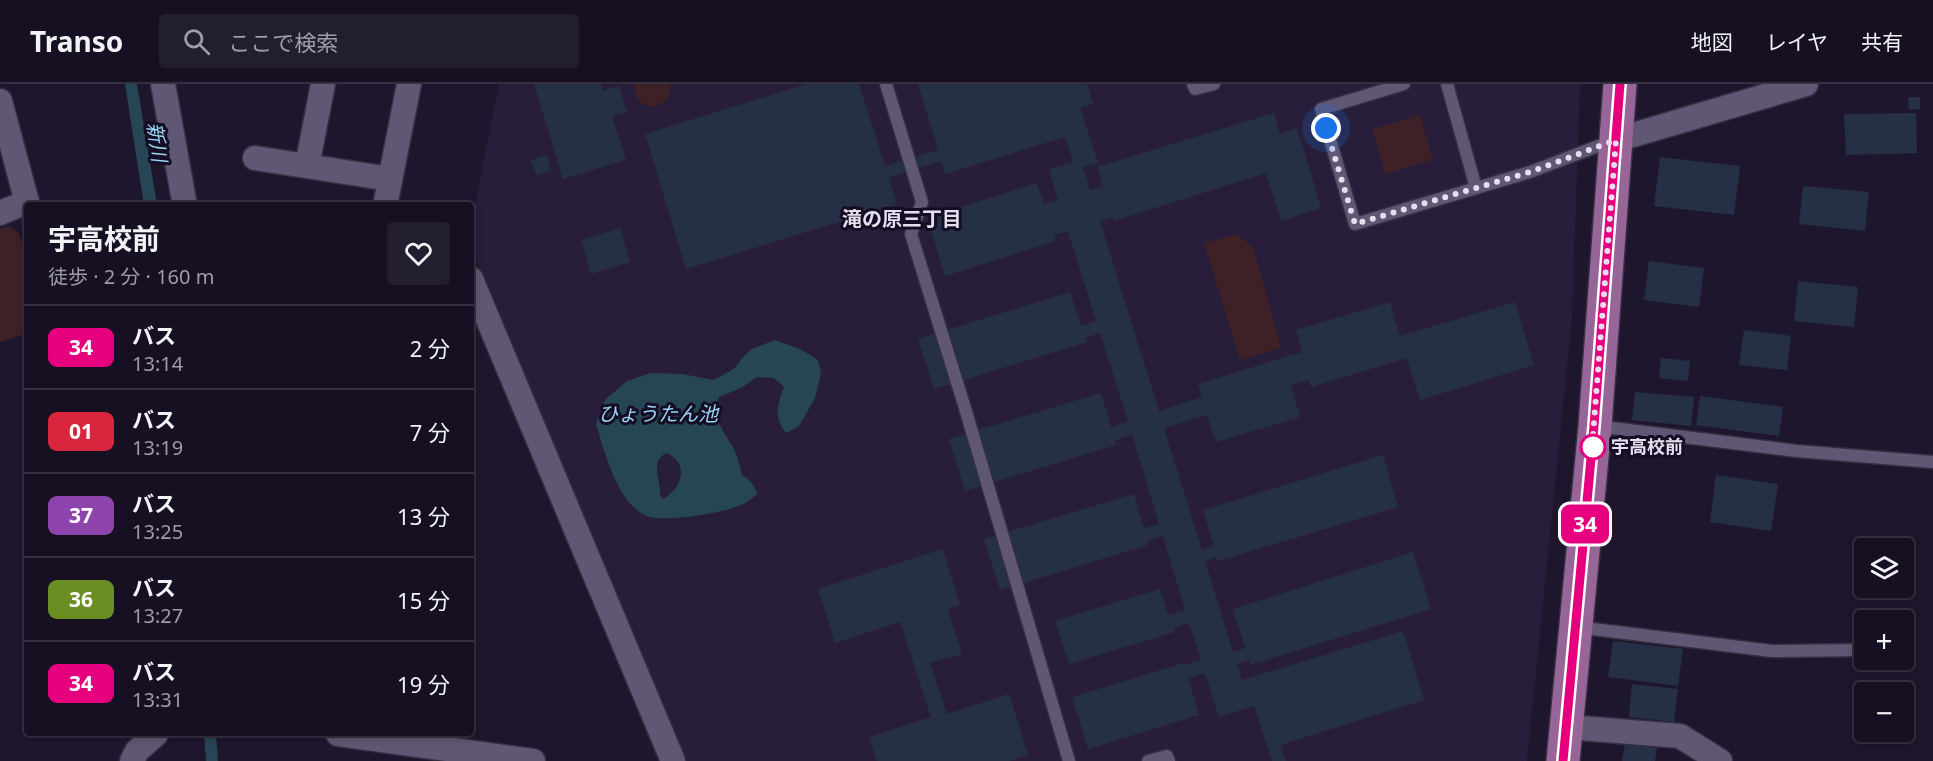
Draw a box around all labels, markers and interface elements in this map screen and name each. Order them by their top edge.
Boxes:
search box [159,14,579,68]
text: Transo [30,22,123,60]
icon: search [180,25,213,58]
text: ここで検索 [228,27,338,57]
text: 地図 [1691,28,1733,56]
text: レイヤ [1766,28,1828,56]
text: 共有 [1861,28,1903,56]
your location [1311,113,1341,143]
water label: 新川 [141,120,174,166]
district label: 滝の原三丁目 [842,205,962,232]
text: 宇高校前 [48,219,160,257]
button: heart [387,222,450,285]
text: 徒歩 · 2 分 · 160 m [48,263,214,290]
text: バス [132,320,176,350]
text: 34 [69,333,93,361]
text: 2 分 [410,333,450,363]
text: 13:14 [132,350,183,377]
water label: ひょうたん池 [598,400,720,427]
text: バス [132,404,176,434]
text: 01 [69,417,93,445]
text: 7 分 [410,417,450,447]
text: 13:19 [132,434,183,461]
marker: 宇高校前 [1580,434,1606,460]
place label: 宇高校前 [1611,434,1683,458]
text: バス [132,488,176,518]
text: 37 [69,501,93,529]
text: 13 分 [397,501,450,531]
line badge: 34 [1558,504,1612,544]
text: 34 [1573,510,1597,538]
text: 13:25 [132,518,183,545]
map controls [1854,538,1914,742]
button: layers [1854,538,1914,598]
text: バス [132,572,176,602]
text: 36 [69,585,93,613]
text: 15 分 [397,585,450,615]
text: 13:27 [132,602,183,629]
button: + [1854,610,1914,670]
text: バス [132,656,176,686]
text: 34 [69,669,93,697]
text: 19 分 [397,669,450,699]
button: − [1854,682,1914,742]
text: 13:31 [132,686,183,713]

